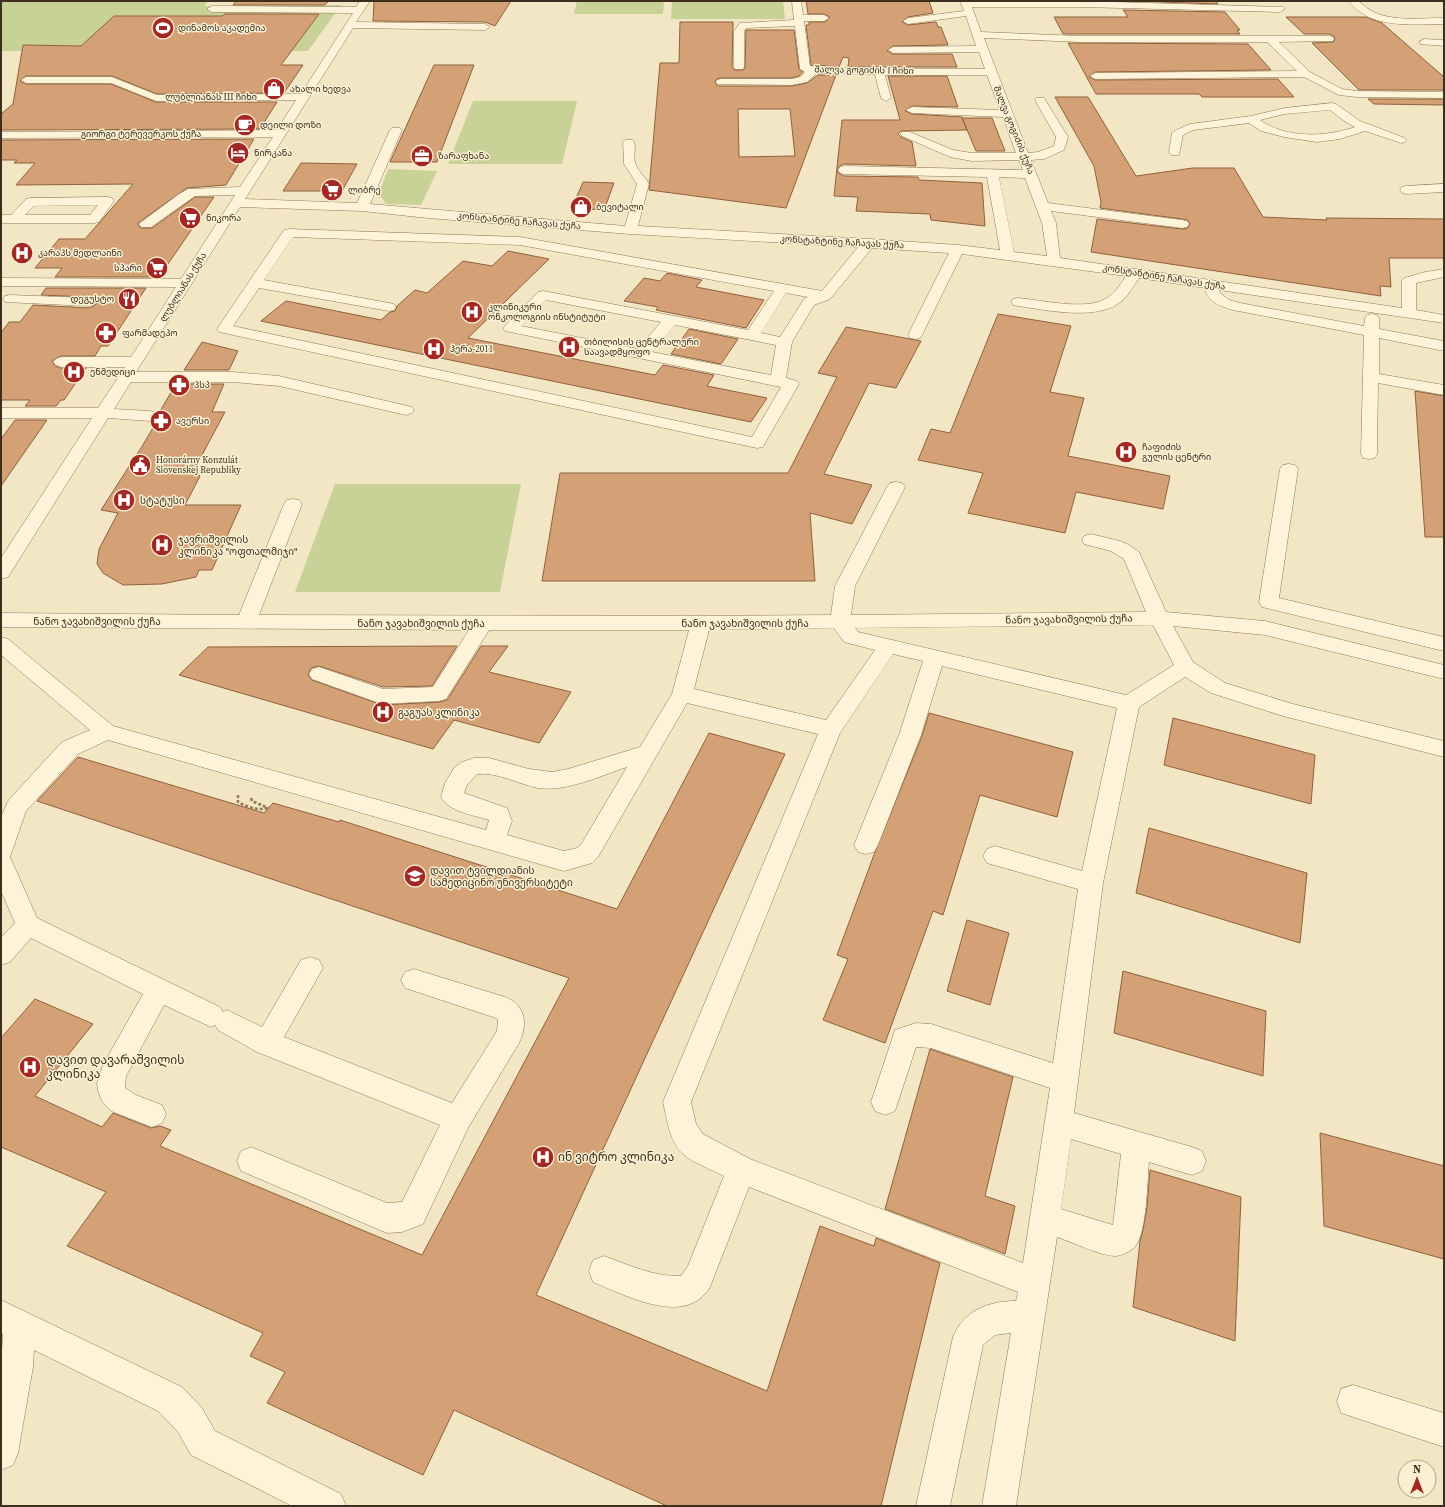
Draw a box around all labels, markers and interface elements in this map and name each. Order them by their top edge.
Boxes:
sports icon: დინამოს აკადემია [150,15,176,41]
place label: დინამოს აკადემია [178,22,265,34]
street label: შალვა გოგიძის I ჩიხი [814,63,914,77]
shop icon: ახალი ხედვა [261,76,287,102]
place label: ახალი ხედვა [290,83,351,95]
street label: შალვა გოგიძის ქუჩა [991,84,1037,176]
street label: ლუბლიანას III ჩიხი [165,91,257,103]
cafe icon: დეილი დოზი [232,112,258,138]
place label: დეილი დოზი [260,119,321,131]
street label: გიორგი ტერევერკოს ქუჩა [81,128,201,140]
hotel icon: ნირკანა [225,140,251,166]
office icon: ზარაფხანა [409,143,435,169]
place label: ნირკანა [254,147,292,159]
place label: ზარაფხანა [438,150,489,162]
supermarket icon: ლიბრე [319,177,345,203]
place label: ლიბრე [348,184,381,196]
shop icon: ბევიტალი [568,194,594,220]
place label: ბევიტალი [596,201,644,213]
supermarket icon: ნიკორა [177,205,203,231]
street label: კონსტანტინე ჩაჩავას ქუჩა [457,210,581,232]
place label: ნიკორა [206,212,241,224]
street label: კონსტანტინე ჩაჩავას ქუჩა [780,233,904,251]
hospital icon: კარაპს მედლაინი [9,240,35,266]
place label: კარაპს მედლაინი [38,247,122,259]
street label: ლუბლიანას ქუჩა [157,250,209,324]
supermarket icon: სპარი [144,255,170,281]
street label: კონსტანტინე ჩაჩავას ქუჩა [1102,261,1226,293]
place label: სპარი [114,262,142,274]
restaurant icon: დეგუსტო [116,286,142,312]
place label: დეგუსტო [71,293,114,305]
hospital icon: კლინიკური ონკოლოგიის ინსტიტუტი [459,299,485,325]
place label: კლინიკური ონკოლოგიის ინსტიტუტი [488,301,606,323]
pharmacy icon: ფარმადეპო [93,320,119,346]
place label: ფარმადეპო [122,327,178,339]
hospital icon: თბილისის ცენტრალური საავადმყოფო [556,334,582,360]
hospital icon: ჰერა-2011 [421,336,447,362]
place label: თბილისის ცენტრალური საავადმყოფო [584,336,699,358]
place label: ჰერა-2011 [450,343,493,355]
hospital icon: ენმედიცი [61,359,87,385]
place label: ენმედიცი [90,366,135,378]
pharmacy icon: პსპ [166,372,192,398]
place label: პსპ [194,379,210,391]
pharmacy icon: ავერსი [148,408,174,434]
place label: ავერსი [176,415,209,427]
hospital icon: ჩაფიძის გულის ცენტრი [1113,439,1139,465]
place label: ჩაფიძის გულის ცენტრი [1142,441,1211,463]
public building icon: Honorárny Konzulát Slovenskej Republiky [127,452,153,478]
place label: Honorárny Konzulát Slovenskej Republiky [156,454,241,476]
hospital icon: სტატუსი [111,487,137,513]
place label: სტატუსი [140,494,185,507]
hospital icon: ჯავრიშვილის კლინიკა "ოფთალმიჯი" [149,532,175,558]
place label: ჯავრიშვილის კლინიკა "ოფთალმიჯი" [178,533,298,558]
street label: ნანო ჯავახიშვილის ქუჩა [1005,611,1133,627]
street label: ნანო ჯავახიშვილის ქუჩა [33,615,161,628]
street label: ნანო ჯავახიშვილის ქუჩა [357,617,485,630]
street label: ნანო ჯავახიშვილის ქუჩა [681,617,809,630]
hospital icon: გაგუას კლინიკა [370,699,396,725]
place label: გაგუას კლინიკა [398,706,480,719]
school or university icon: დავით ტვილდიანის სამედიცინო უნივერსიტეტი [402,863,428,889]
place label: დავით ტვილდიანის სამედიცინო უნივერსიტეტი [430,864,573,889]
place label: დავით დავარაშვილის კლინიკა [46,1052,184,1082]
hospital icon: დავით დავარაშვილის კლინიკა [17,1054,43,1080]
hospital icon: ინ ვიტრო კლინიკა [530,1144,556,1170]
place label: ინ ვიტრო კლინიკა [558,1149,674,1165]
north arrow [1397,1459,1437,1499]
text: N [1413,1462,1421,1477]

